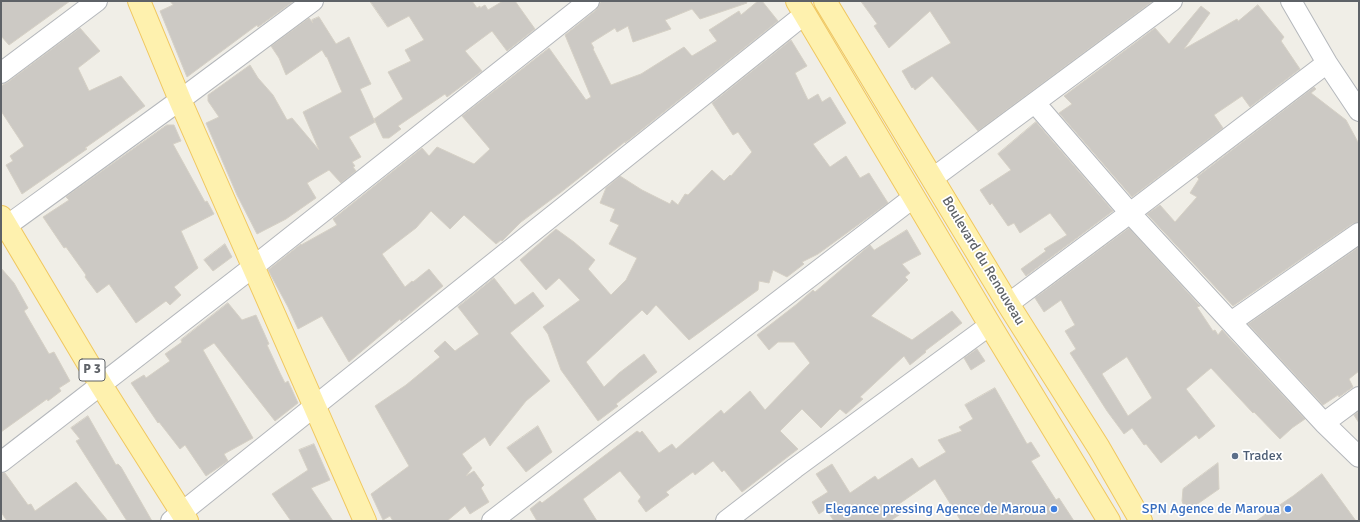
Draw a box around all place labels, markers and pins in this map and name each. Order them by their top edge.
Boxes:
place label: Tradex [1243,448,1282,464]
marker: Tradex [1230,451,1240,461]
place label: Elegance pressing Agence de Maroua [825,501,1046,517]
place label: SPN Agence de Maroua [1142,501,1280,517]
marker: Elegance pressing Agence de Maroua [1049,504,1059,514]
marker: SPN Agence de Maroua [1283,504,1293,514]

